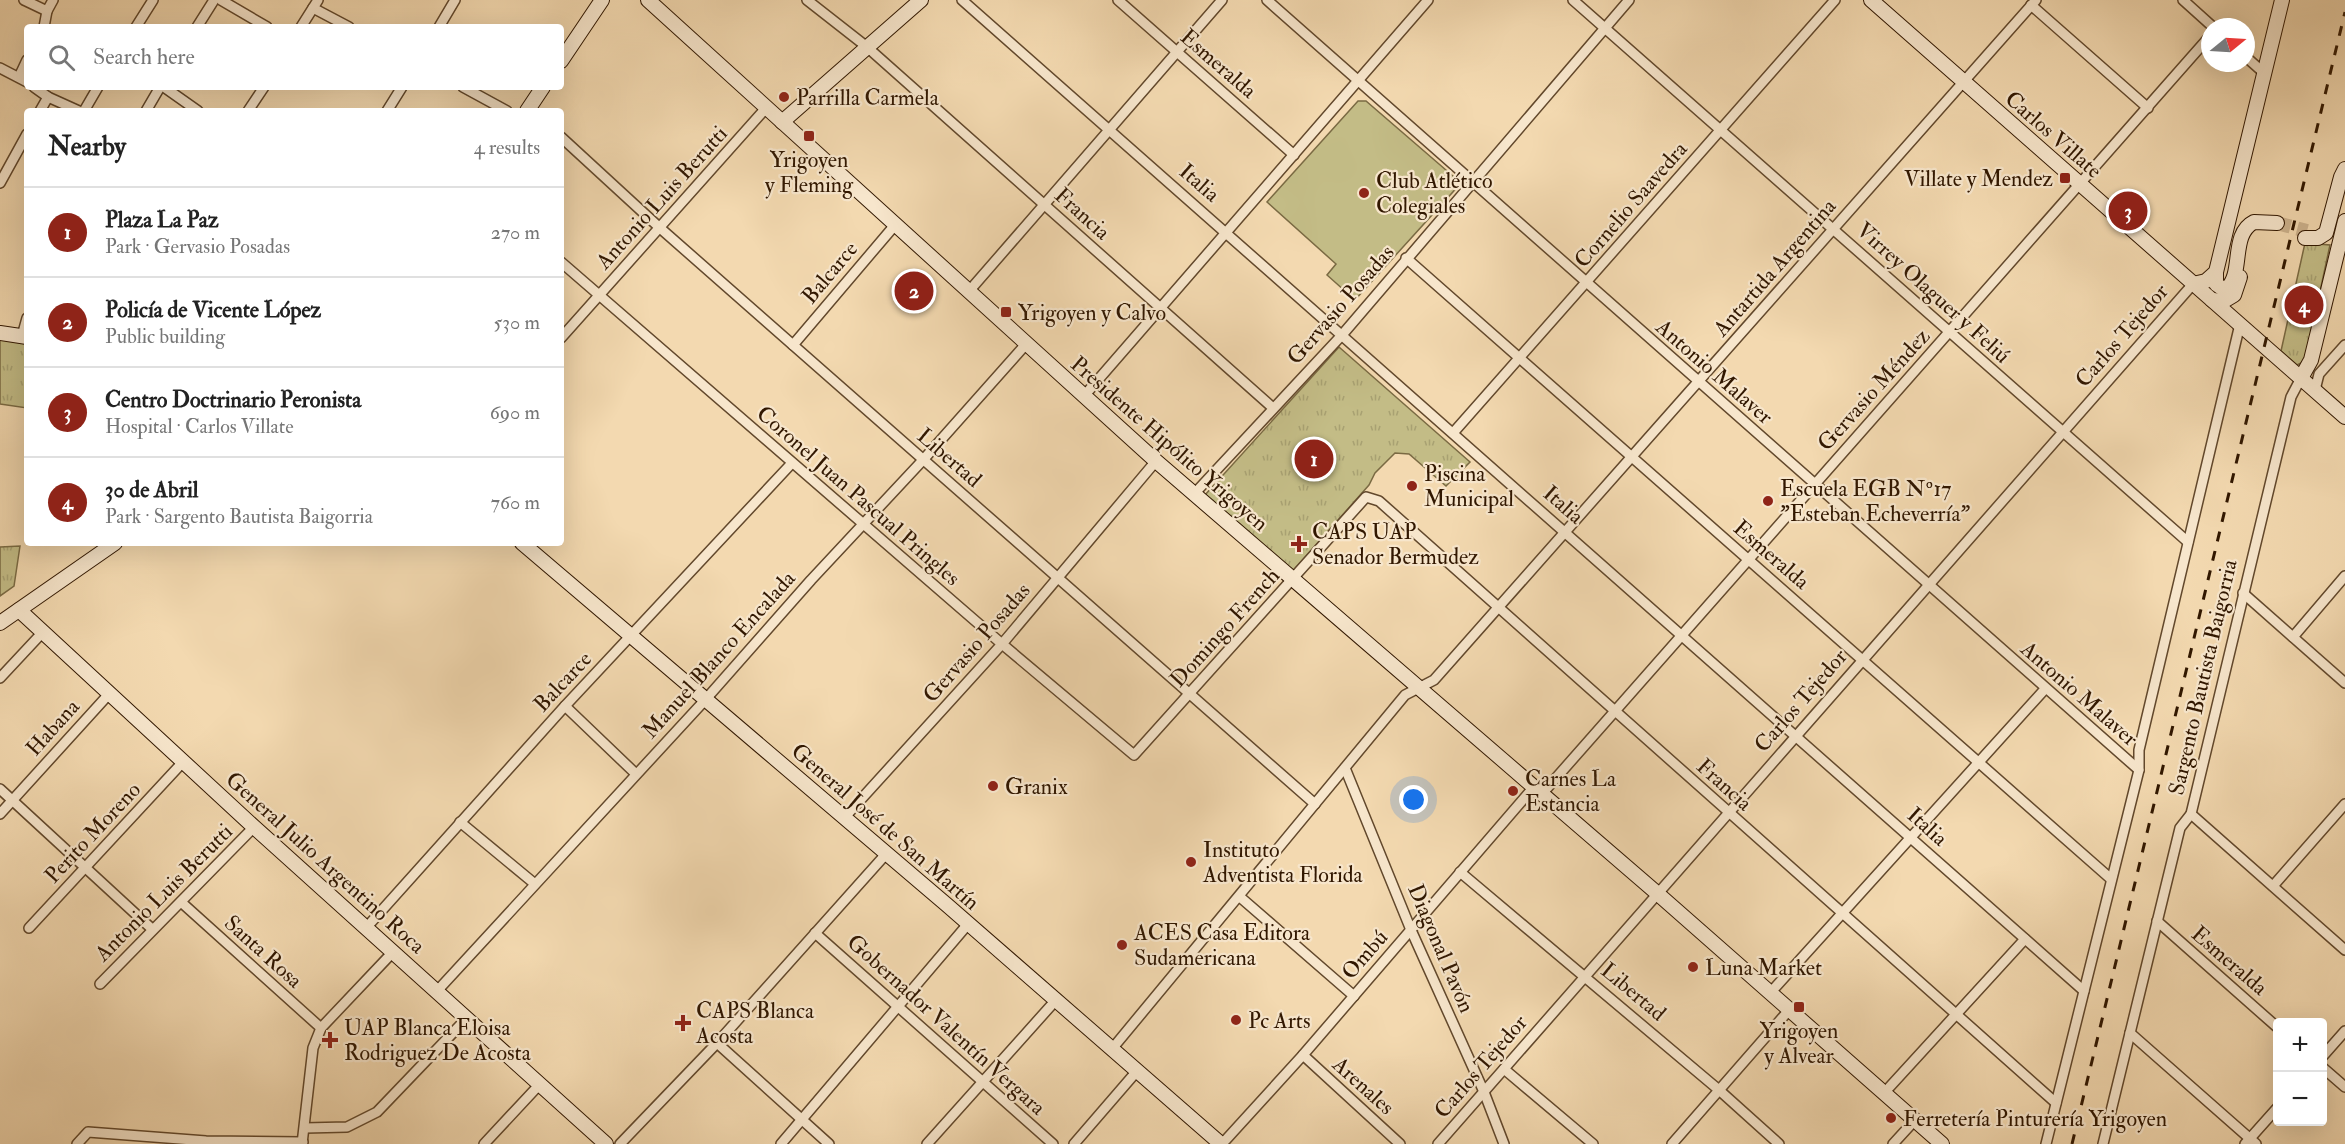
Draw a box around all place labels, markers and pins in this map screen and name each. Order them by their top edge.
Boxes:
place label: Parrilla Carmela [796,84,940,112]
marker: Parrilla Carmela [777,90,791,104]
marker: Yrigoyen y Fleming [802,129,816,143]
place label: Yrigoyen y Fleming [765,146,854,199]
place label: Villate y Mendez [1904,165,2053,193]
place label: Club Atlético Colegiales [1376,167,1493,220]
marker: Villate y Mendez [2058,171,2072,185]
marker: Club Atlético Colegiales [1357,186,1371,200]
pin: 3 [2108,188,2148,234]
pin: 2 [894,268,934,314]
pin: 4 [2284,282,2324,328]
place label: Yrigoyen y Calvo [1018,299,1166,327]
marker: Yrigoyen y Calvo [999,305,1013,319]
pin: 1 [1294,436,1334,482]
place label: Piscina Municipal [1424,460,1514,514]
place label: Escuela EGB Nº17 "Esteban Echeverría" [1780,475,1970,528]
marker: Piscina Municipal [1405,479,1419,493]
marker: Escuela EGB Nº17 "Esteban Echeverría" [1761,494,1775,508]
place label: CAPS UAP Senador Bermudez [1312,518,1479,571]
marker: CAPS UAP Senador Bermudez [1290,535,1308,553]
place label: Carnes La Estancia [1525,765,1617,818]
place label: Granix [1005,773,1068,801]
marker: Granix [986,779,1000,793]
marker: Carnes La Estancia [1506,784,1520,798]
place label: Instituto Adventista Florida [1202,836,1364,889]
marker: Instituto Adventista Florida [1184,855,1198,869]
place label: ACES Casa Editora Sudamericana [1133,919,1311,972]
marker: ACES Casa Editora Sudamericana [1115,938,1129,952]
place label: Luna Market [1705,954,1822,982]
marker: Luna Market [1686,960,1700,974]
place label: CAPS Blanca Acosta [695,997,815,1050]
marker: Yrigoyen y Alvear [1792,1000,1806,1014]
place label: Pc Arts [1248,1007,1311,1035]
marker: Pc Arts [1229,1013,1243,1027]
place label: UAP Blanca Eloisa Rodriguez De Acosta [344,1014,532,1067]
marker: CAPS Blanca Acosta [674,1014,692,1032]
place label: Yrigoyen y Alvear [1760,1017,1838,1070]
marker: UAP Blanca Eloisa Rodriguez De Acosta [321,1031,339,1049]
place label: Ferretería Pinturería Yrigoyen [1903,1105,2167,1133]
marker: Ferretería Pinturería Yrigoyen [1884,1111,1898,1125]

